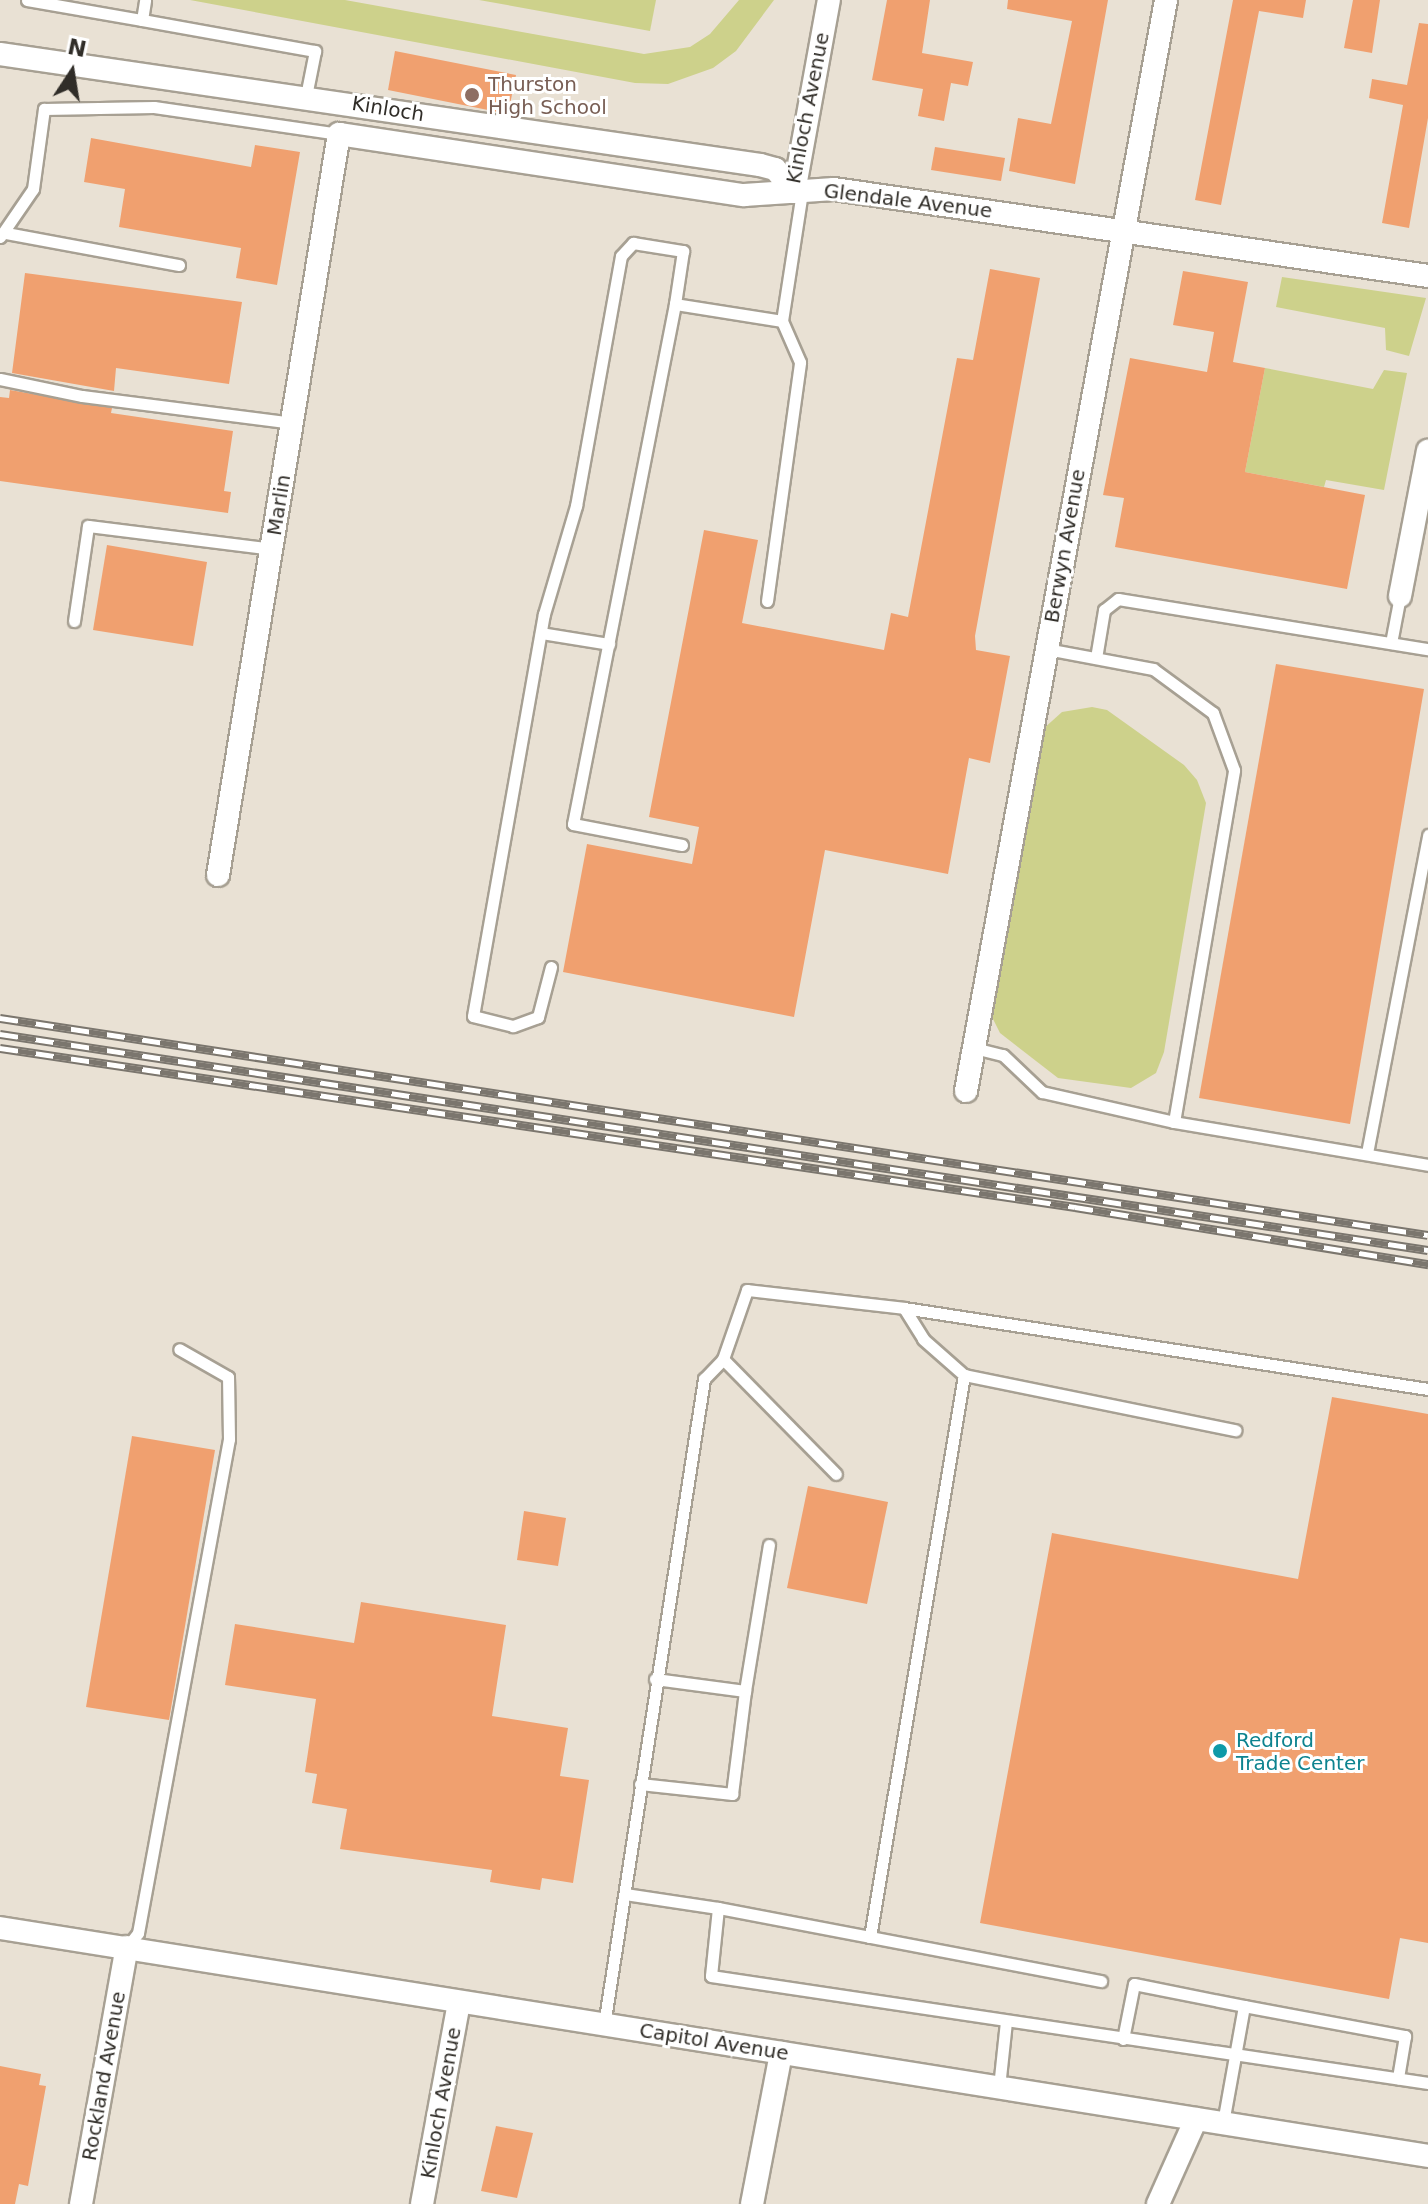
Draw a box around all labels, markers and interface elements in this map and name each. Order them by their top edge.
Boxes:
street label: Kinloch Avenue [782,30,834,186]
north arrow [32,32,112,112]
text: N [65,34,89,62]
place label: Thurston High School [488,72,607,119]
marker: Thurston High School [463,86,481,104]
street label: Kinloch [350,91,426,127]
street label: Glendale Avenue [822,179,994,223]
street label: Berwyn Avenue [1040,467,1090,625]
street label: Marlin [262,473,296,537]
place label: Redford Trade Center [1236,1728,1364,1775]
marker: Redford Trade Center [1211,1742,1229,1760]
street label: Rockland Avenue [77,1989,131,2163]
street label: Capitol Avenue [638,2018,790,2066]
street label: Kinloch Avenue [416,2025,466,2181]

